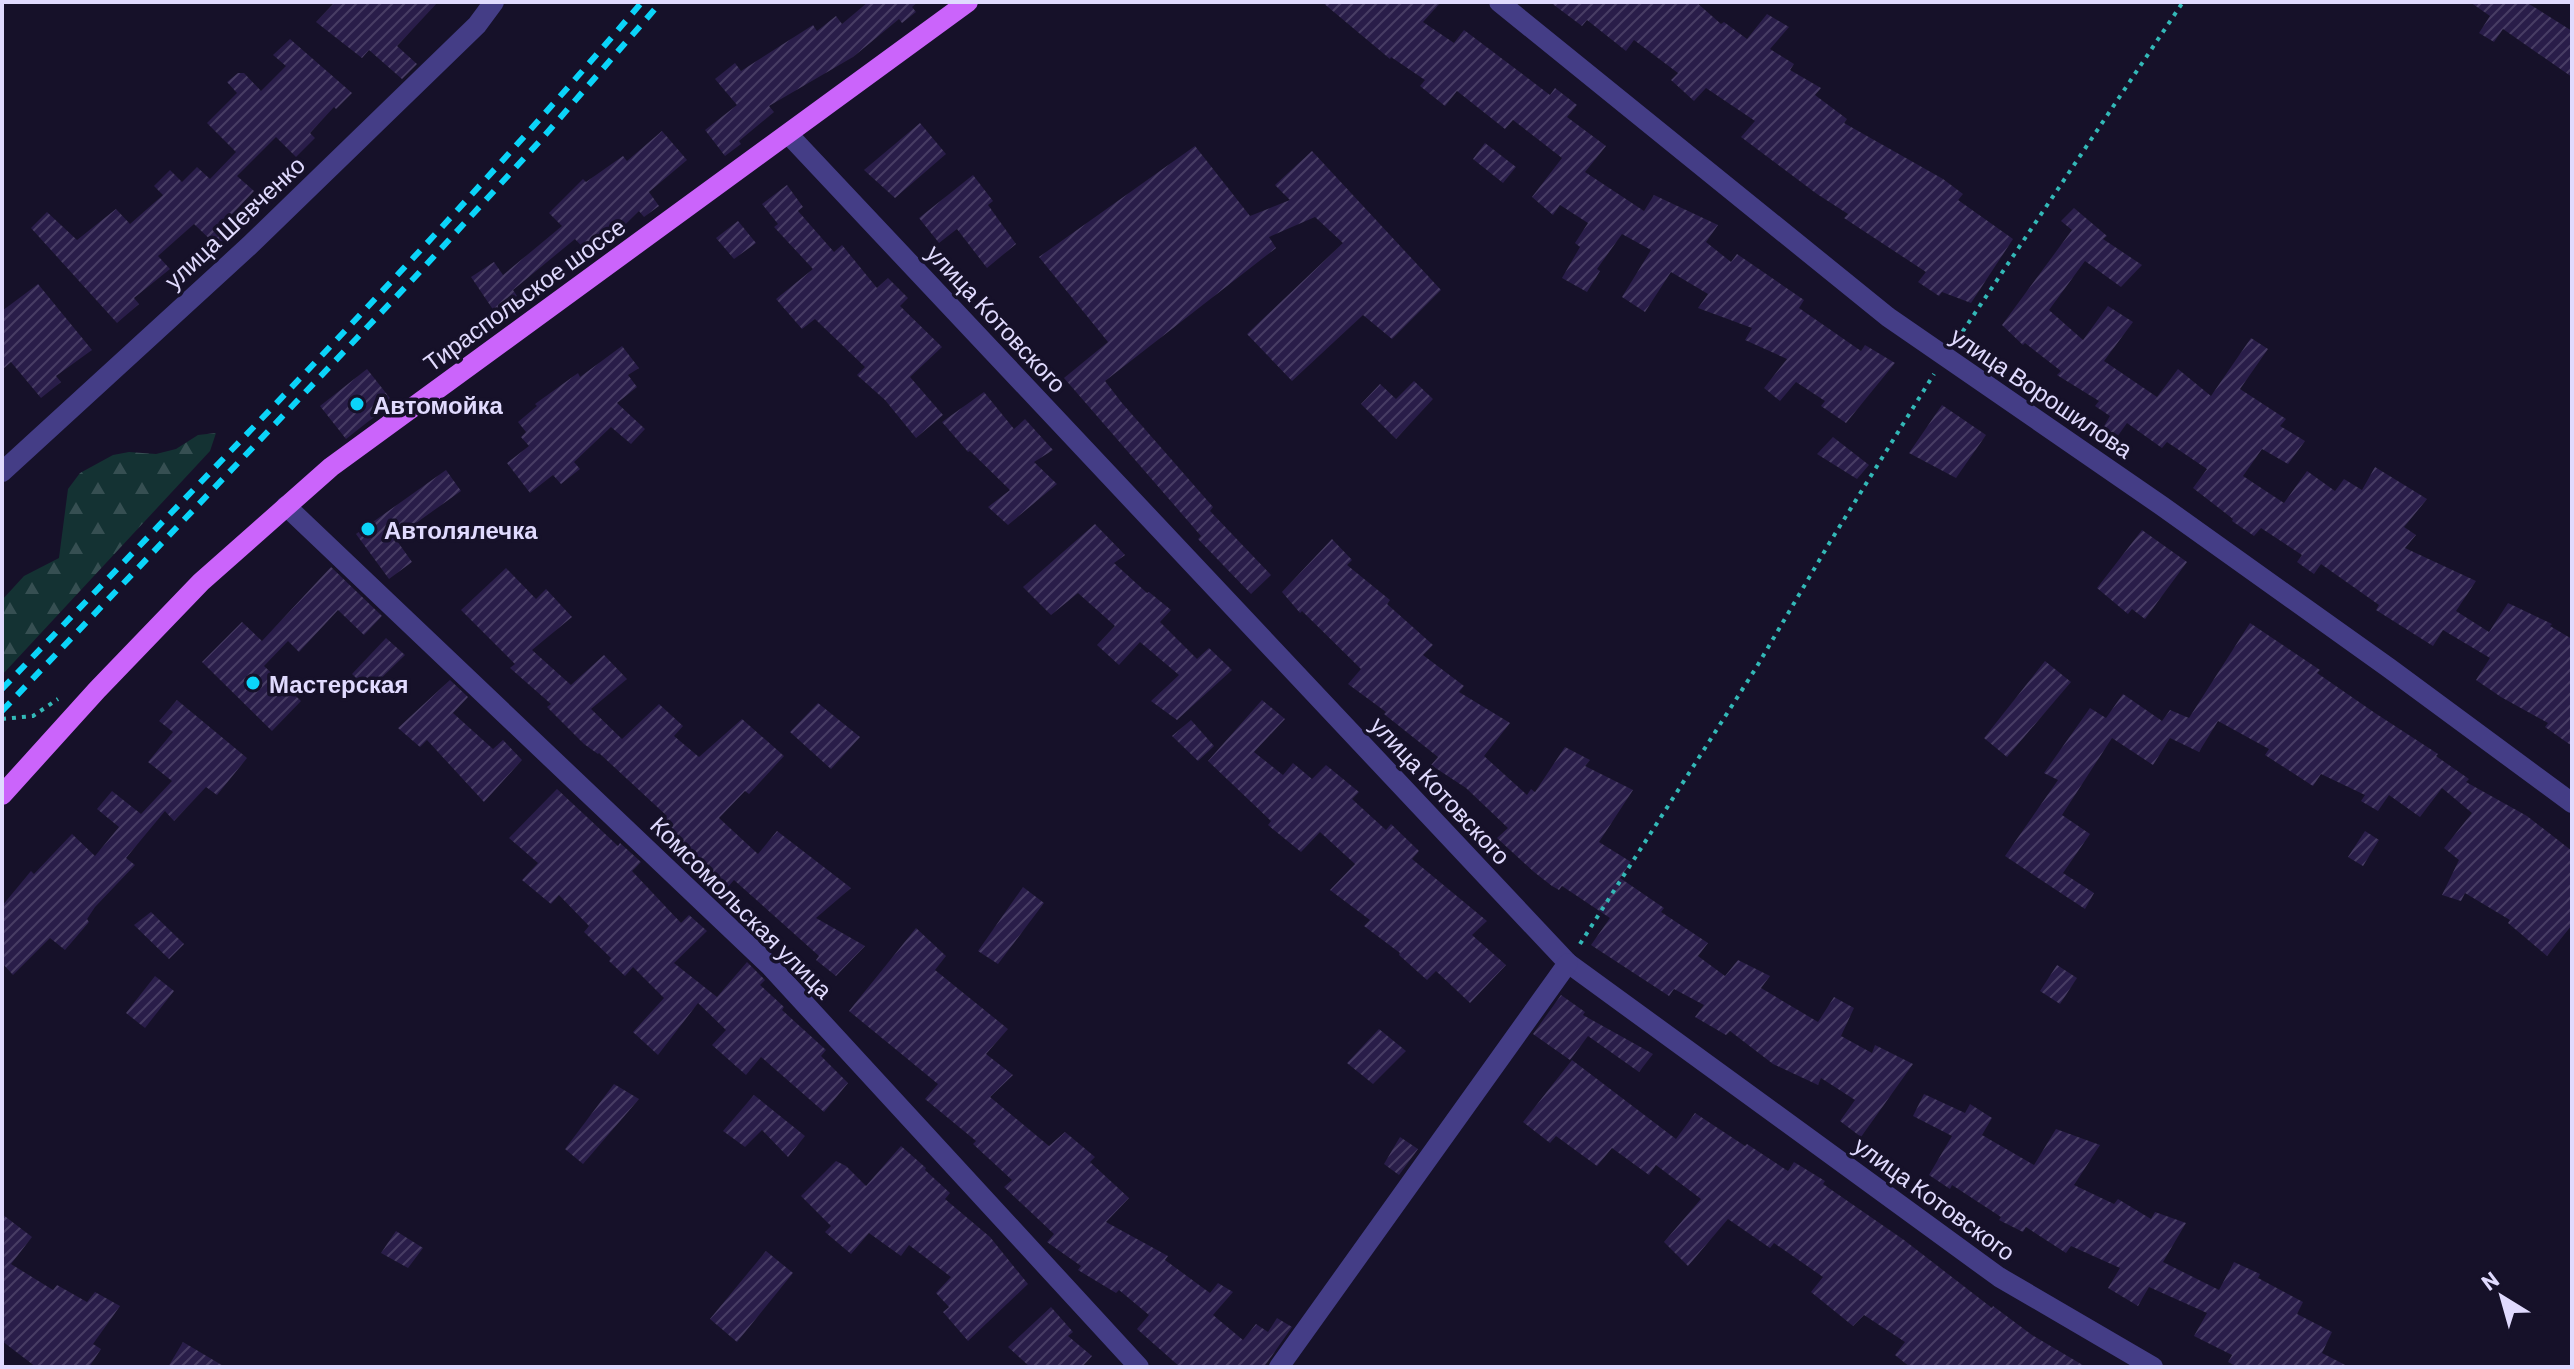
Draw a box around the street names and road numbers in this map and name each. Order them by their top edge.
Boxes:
street label: улица Шевченко [158,150,310,294]
street label: Тираспольское шоссе [417,211,631,377]
street label: улица Котовского [921,238,1073,398]
street label: улица Ворошилова [1946,320,2139,464]
street label: улица Котовского [1365,710,1517,870]
street label: Комсомольская улица [645,810,839,1004]
street label: улица Котовского [1849,1130,2021,1266]

